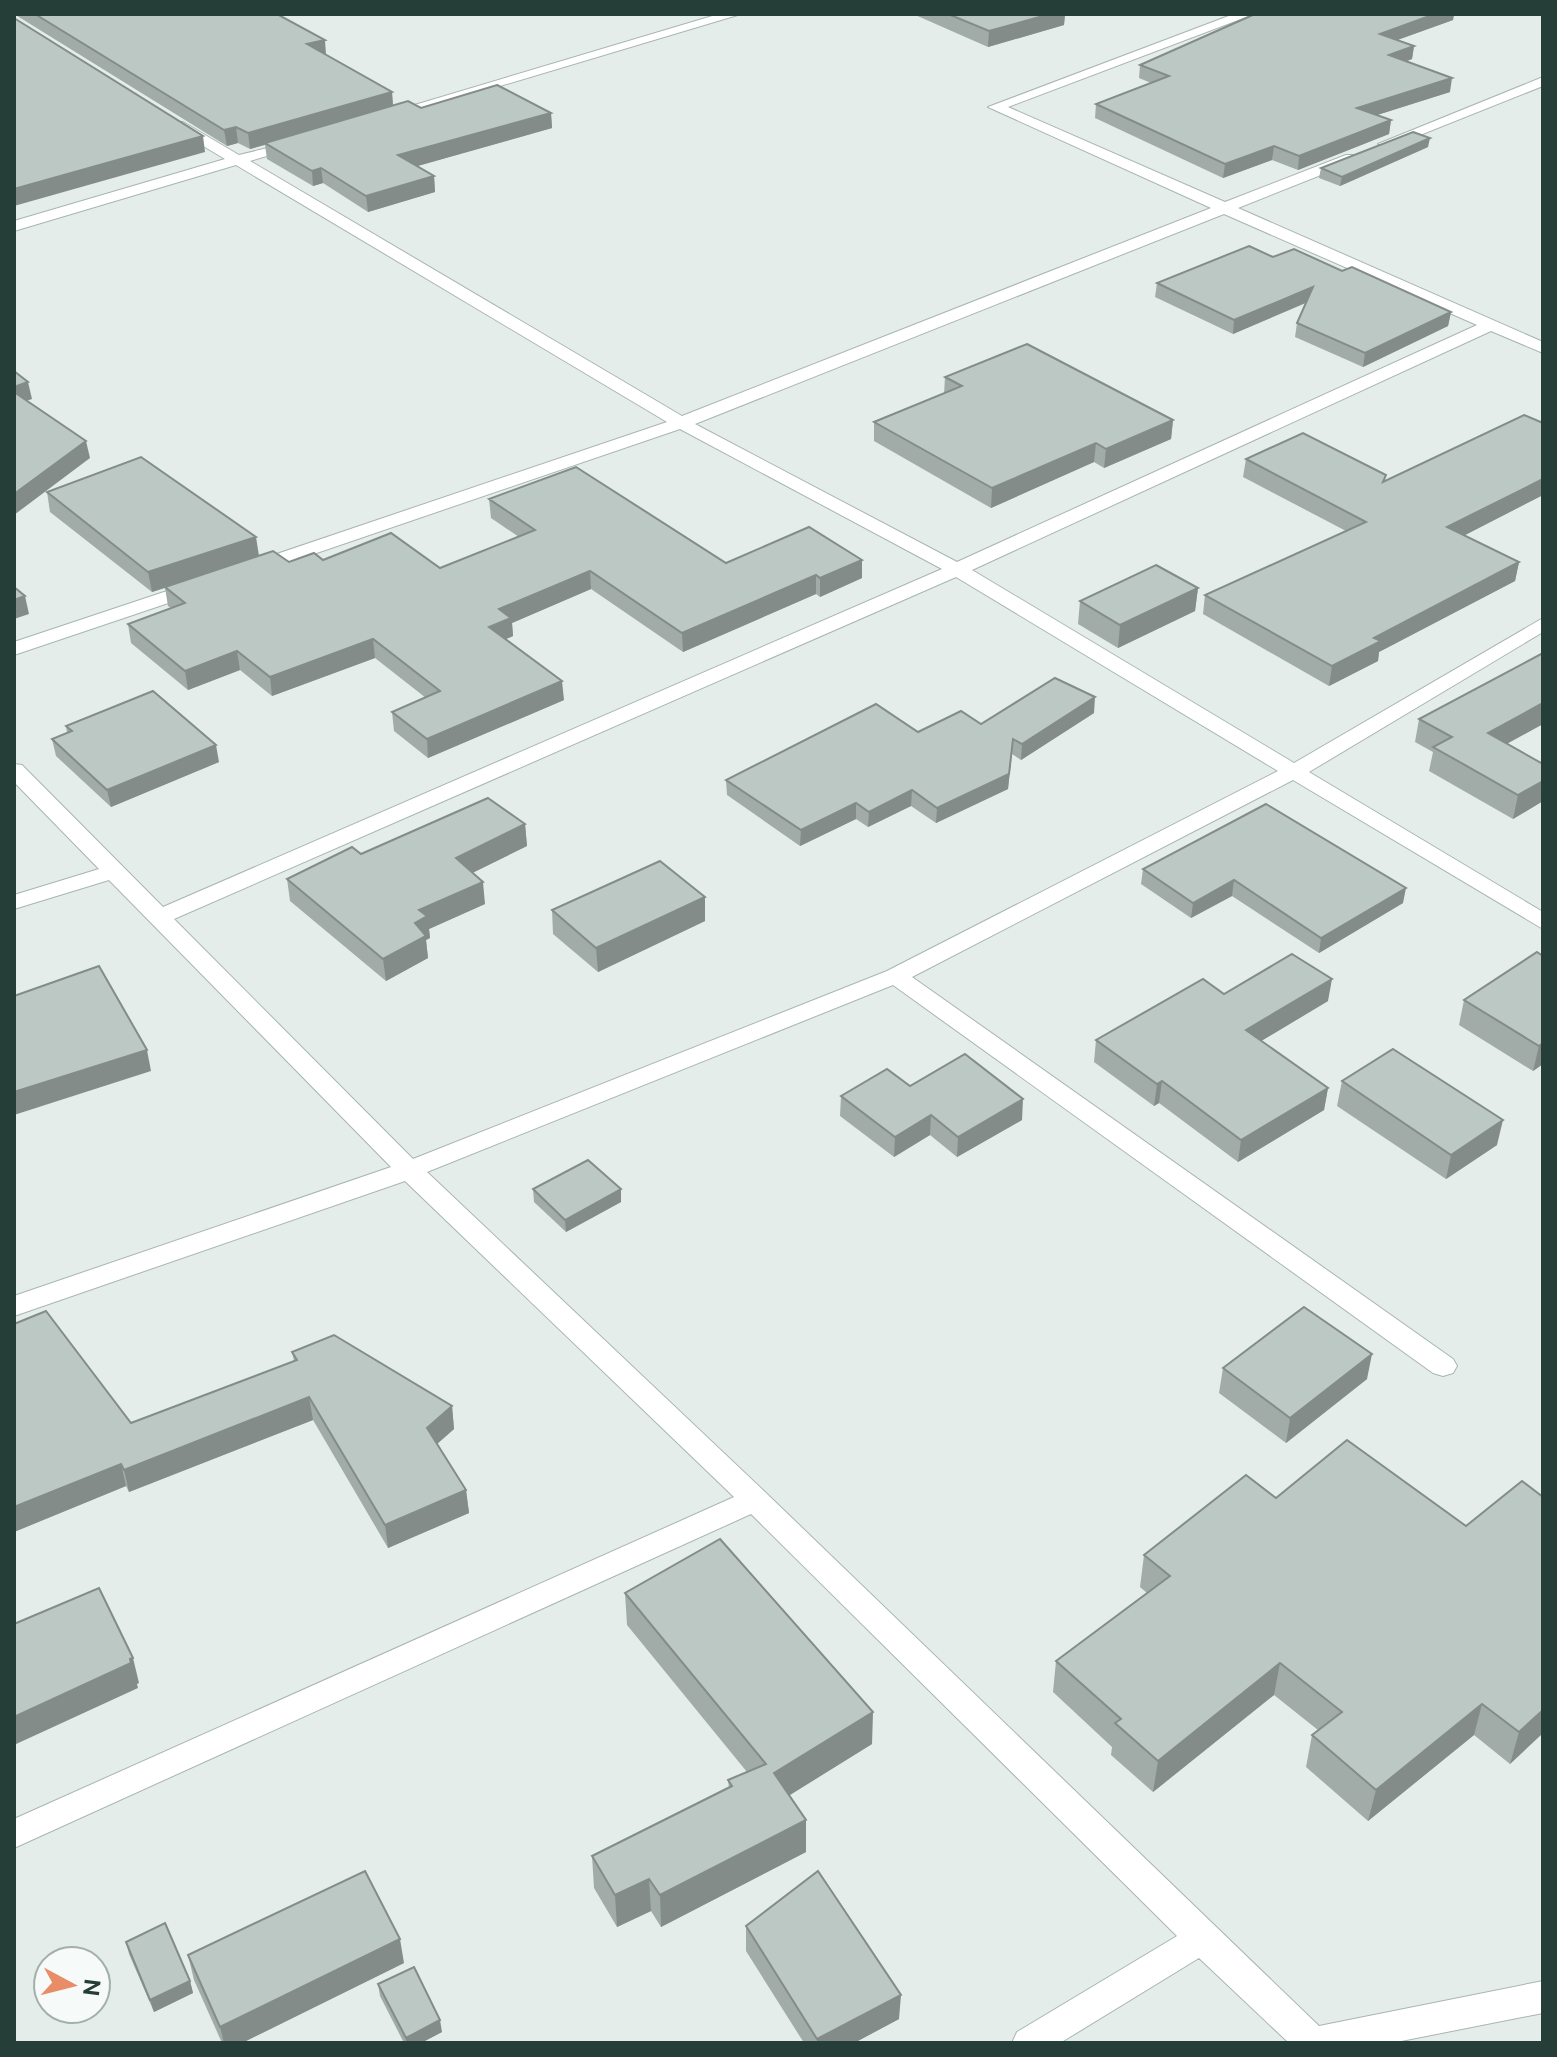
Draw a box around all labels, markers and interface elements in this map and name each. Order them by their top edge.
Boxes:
north arrow [32,1945,112,2025]
text: N [78,1977,106,1998]

